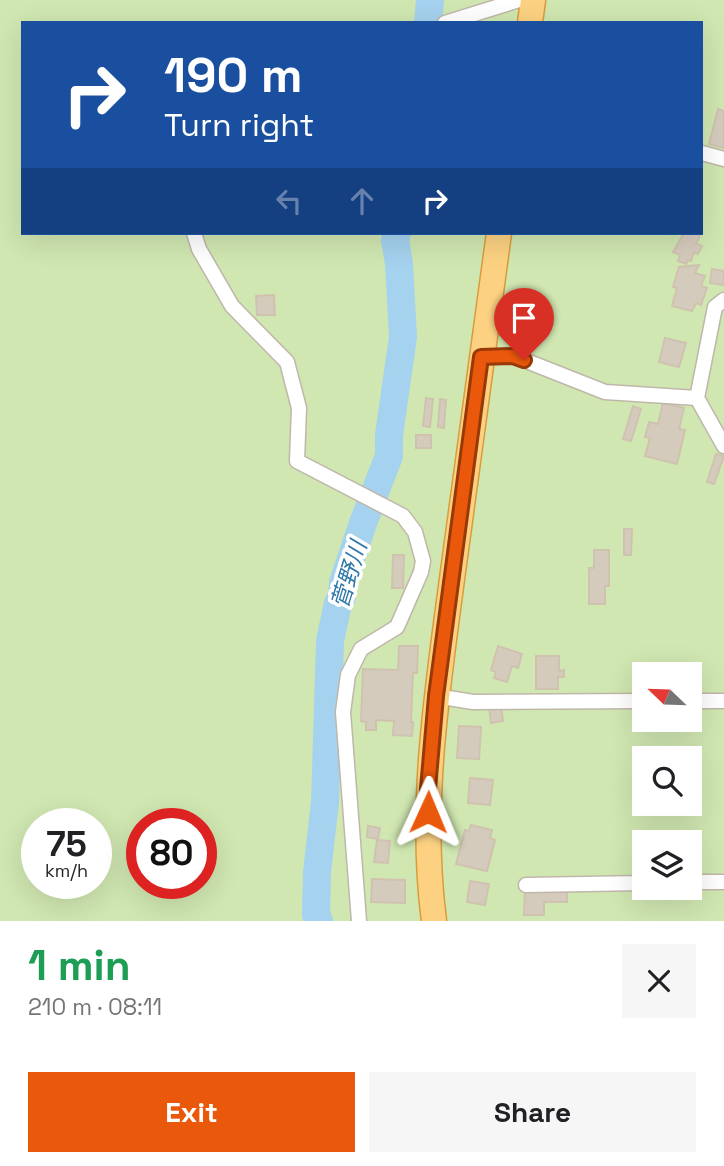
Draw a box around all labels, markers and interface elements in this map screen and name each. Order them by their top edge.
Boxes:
text: 190 m [164,44,302,106]
icon: right [49,49,140,140]
text: Turn right [164,105,314,145]
icon: left [270,182,308,220]
icon: ahead [343,182,381,220]
icon: right [416,182,454,220]
pin [494,288,554,360]
icon: arrive [505,299,543,337]
water label: 菅野川 [325,535,374,612]
north arrow [632,662,702,732]
map controls [632,662,702,900]
button: search [632,746,702,816]
position arrow [391,775,465,849]
speed limit sign: 80 [126,808,217,899]
text: 75 [46,822,87,866]
button: layers [632,830,702,900]
text: km/h [45,859,88,882]
text: 1 min [28,939,131,992]
button: close [622,944,696,1018]
text: 210 m · 08:11 [28,992,162,1022]
button: Exit [28,1072,355,1152]
button: Share [369,1072,696,1152]

